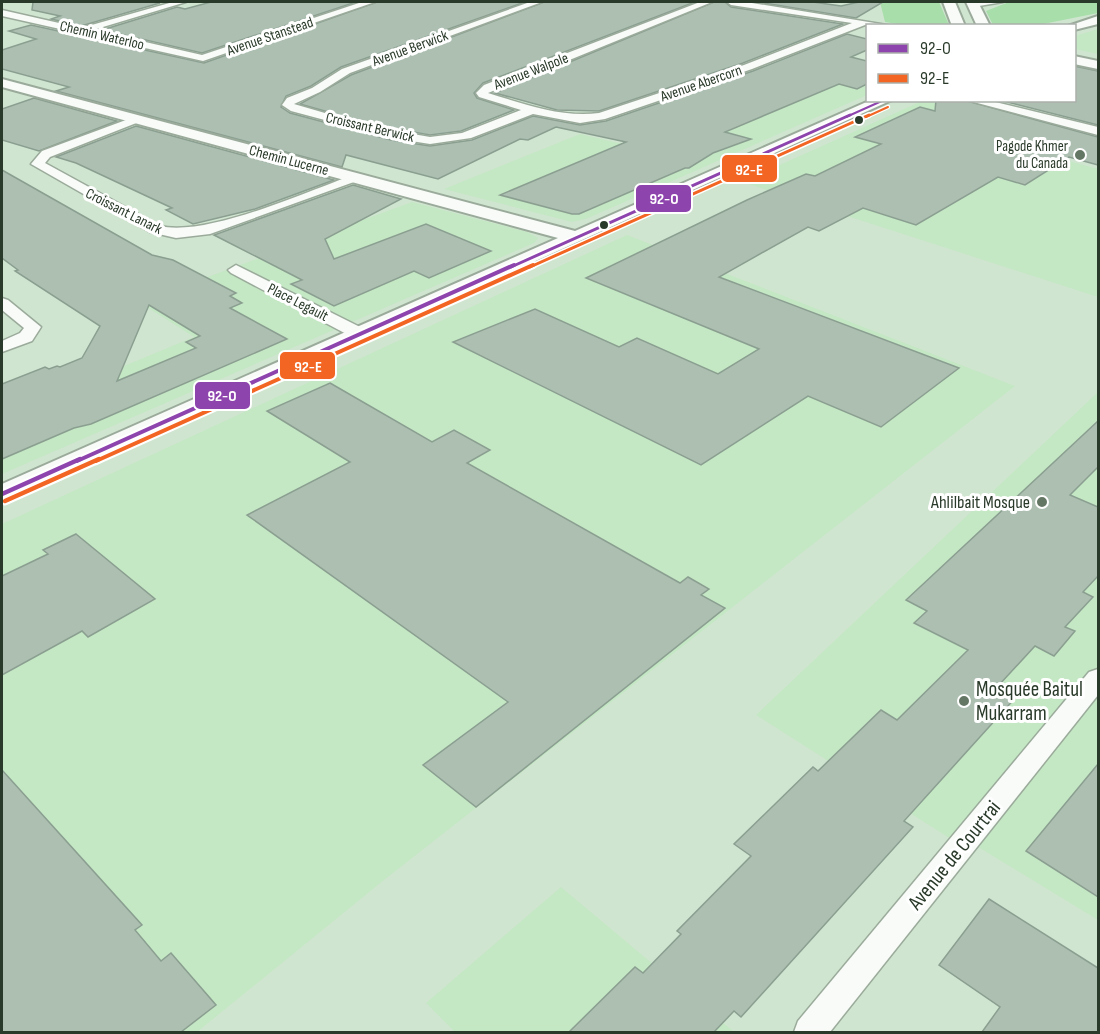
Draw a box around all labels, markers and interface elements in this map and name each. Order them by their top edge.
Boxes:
street label: Avenue Stanstead [224,13,316,60]
street label: Chemin Waterloo [58,17,146,54]
legend [866,24,1076,102]
street label: Avenue Berwick [369,26,451,71]
text: 92-O [920,38,951,59]
street label: Avenue Walpole [490,49,571,95]
street label: Avenue Abercorn [657,61,744,107]
text: 92-E [920,68,949,89]
street label: Croissant Berwick [324,108,416,147]
unlabelled marker [853,114,865,126]
place label: Pagode Khmer du Canada [996,137,1069,173]
street label: Chemin Lucerne [247,141,331,180]
marker: Pagode Khmer du Canada [1073,148,1087,162]
line badge: 92-E [721,154,778,183]
text: 92-E [735,161,763,180]
street label: Croissant Lanark [82,184,166,239]
line badge: 92-O [635,184,692,213]
text: 92-O [649,190,679,209]
unlabelled marker [598,219,610,231]
street label: Place Legault [264,279,332,326]
line badge: 92-E [279,351,336,380]
text: 92-E [294,358,322,377]
line badge: 92-O [194,381,251,410]
text: 92-O [207,387,237,406]
place label: Ahlilbait Mosque [930,492,1030,513]
marker: Ahlilbait Mosque [1035,495,1049,509]
place label: Mosquée Baitul Mukarram [976,677,1083,726]
marker: Mosquée Baitul Mukarram [957,694,971,708]
street label: Avenue de Courtrai [902,796,1006,916]

